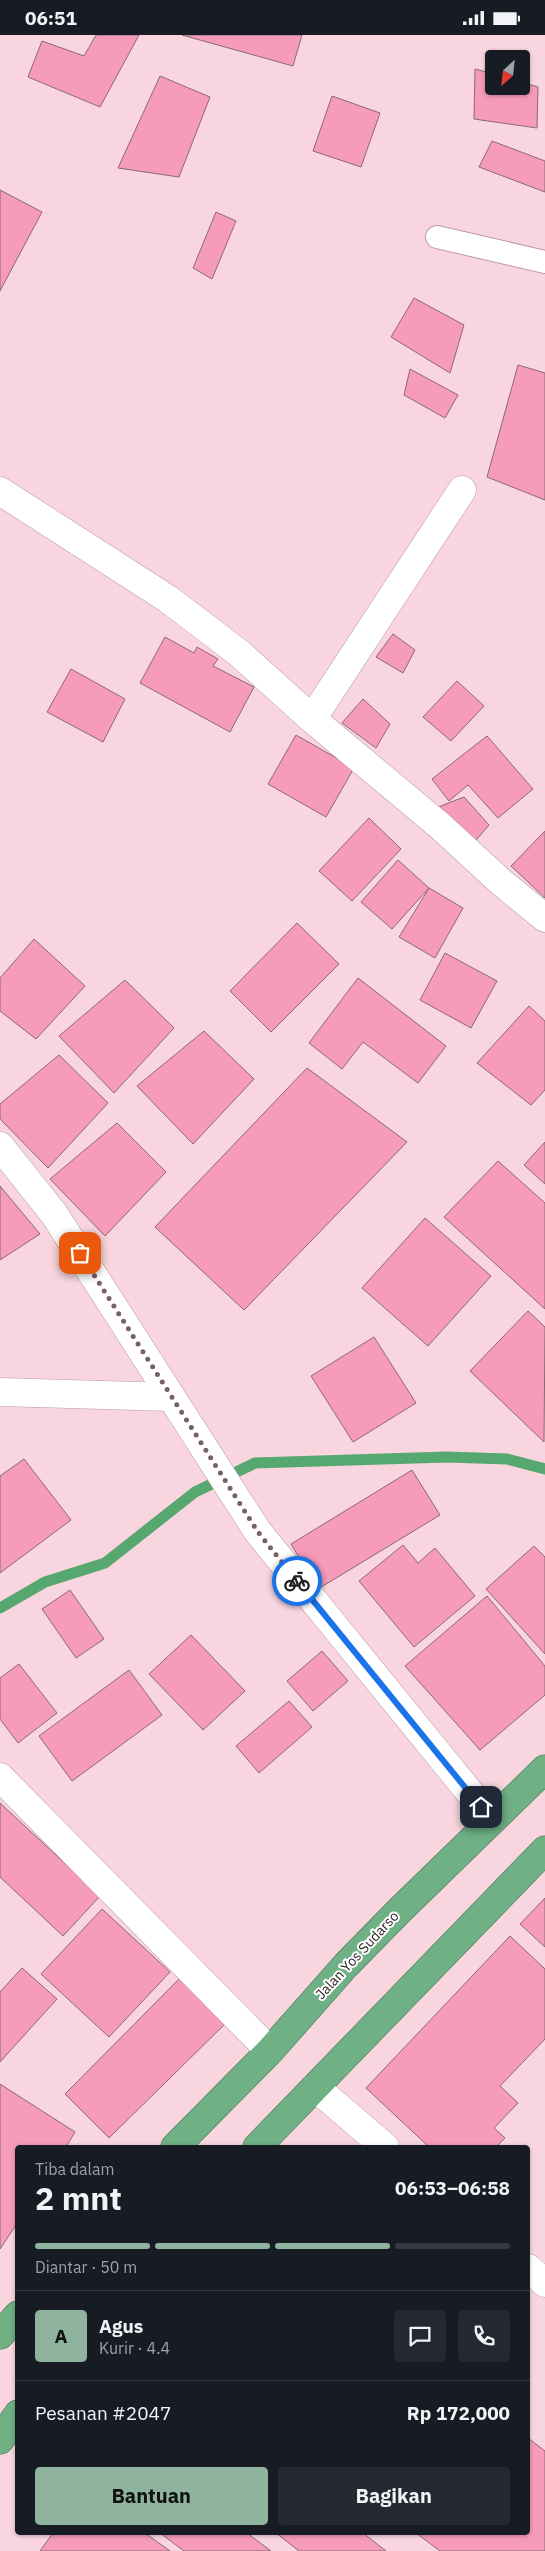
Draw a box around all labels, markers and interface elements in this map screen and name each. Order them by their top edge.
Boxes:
text: 06:51 [25,6,77,30]
north arrow [485,50,530,95]
map controls [485,50,530,95]
pin [59,1232,101,1274]
icon: bag [66,1239,94,1267]
courier [272,1556,322,1606]
icon: bike [283,1567,311,1595]
pin [460,1786,502,1828]
icon: home [467,1793,495,1821]
street label: Jalan Yos Sudarso [311,1907,403,2003]
text: Tiba dalam [35,2159,114,2179]
text: 06:53–06:58 [395,2176,510,2200]
text: 2 mnt [35,2177,122,2219]
text: Diantar · 50 m [35,2257,137,2277]
button: chat [394,2310,446,2362]
button: phone [458,2310,510,2362]
text: Agus [99,2314,143,2338]
text: A [54,2324,68,2348]
text: Kurir · 4.4 [99,2338,170,2358]
text: Pesanan #2047 [35,2401,171,2425]
text: Rp 172,000 [407,2401,510,2425]
button: Bantuan [35,2467,268,2525]
button: Bagikan [278,2467,510,2525]

